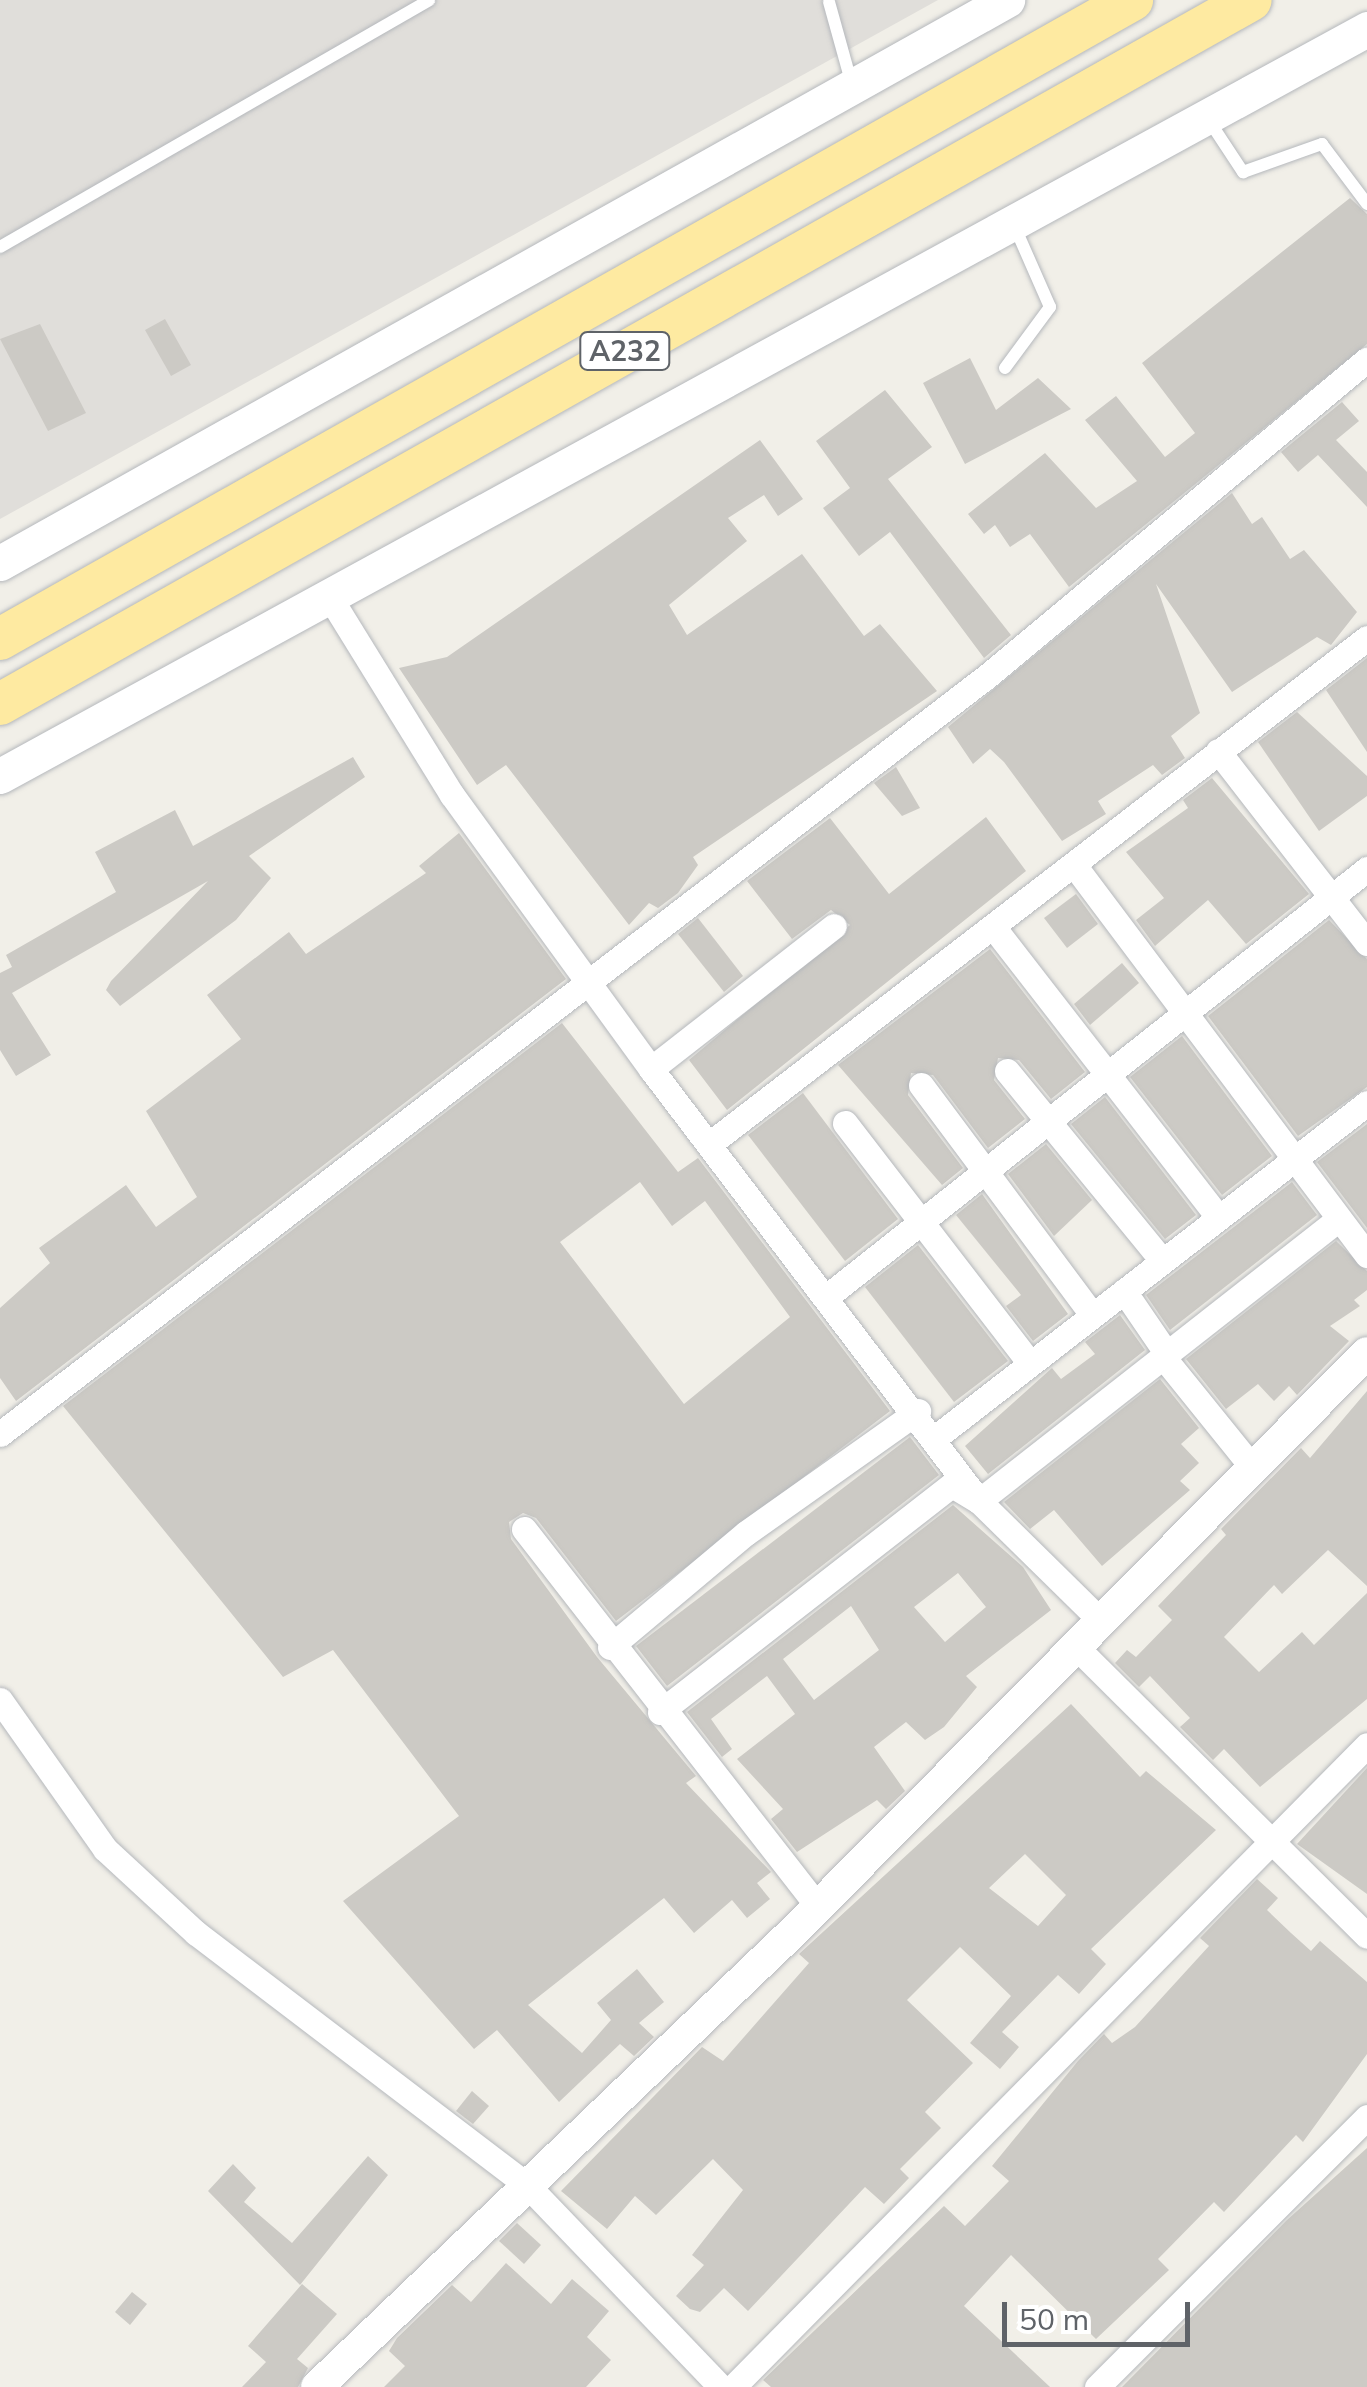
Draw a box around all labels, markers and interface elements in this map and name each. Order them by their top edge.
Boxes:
road number: A232 [578,328,672,374]
scale bar [1007,2282,1194,2344]
text: 50 m [1019,2300,1089,2338]

